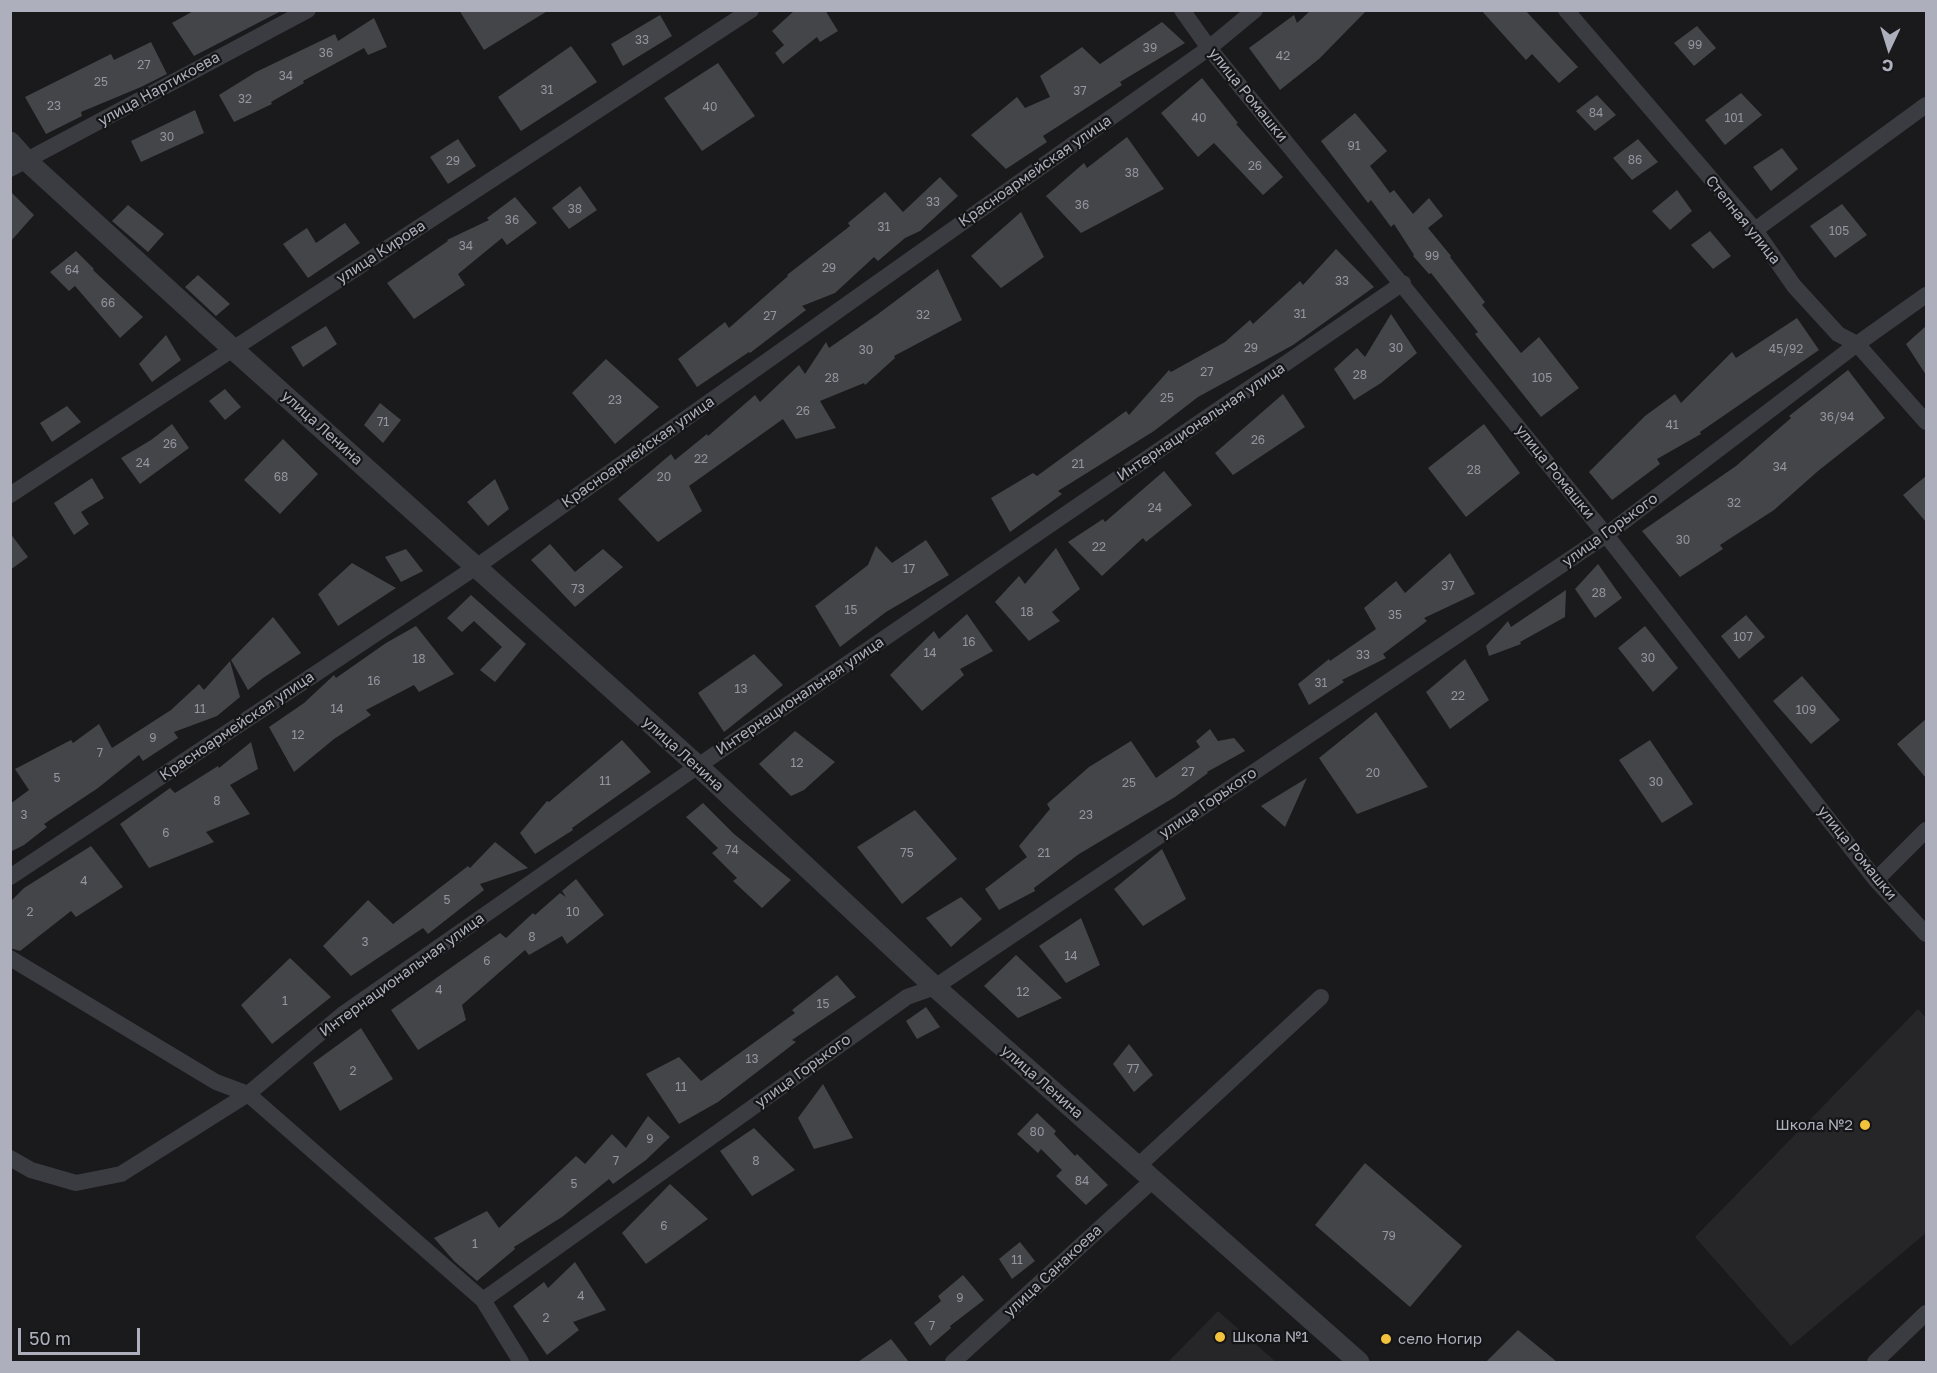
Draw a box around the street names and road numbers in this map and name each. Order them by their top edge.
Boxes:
street label: улица Ромашки [1205,44,1291,146]
street label: улица Нартикоева [95,48,223,130]
street label: Красноармейская улица [955,111,1115,231]
street label: Степная улица [1702,172,1784,268]
street label: улица Кирова [333,217,429,287]
street label: Интернациональная улица [1114,359,1288,485]
street label: улица Ленина [278,387,366,469]
street label: Красноармейская улица [558,392,718,512]
street label: улица Ромашки [1512,421,1598,523]
street label: улица Горького [1559,489,1661,571]
street label: Интернациональная улица [713,633,887,759]
street label: Красноармейская улица [156,668,318,784]
street label: улица Ленина [639,713,727,795]
street label: улица Горького [1156,764,1260,842]
street label: улица Ромашки [1814,802,1900,904]
street label: Интернациональная улица [316,909,488,1041]
street label: улица Горького [752,1030,854,1112]
street label: улица Ленина [997,1041,1087,1123]
street label: улица Санакоева [1000,1221,1106,1321]

